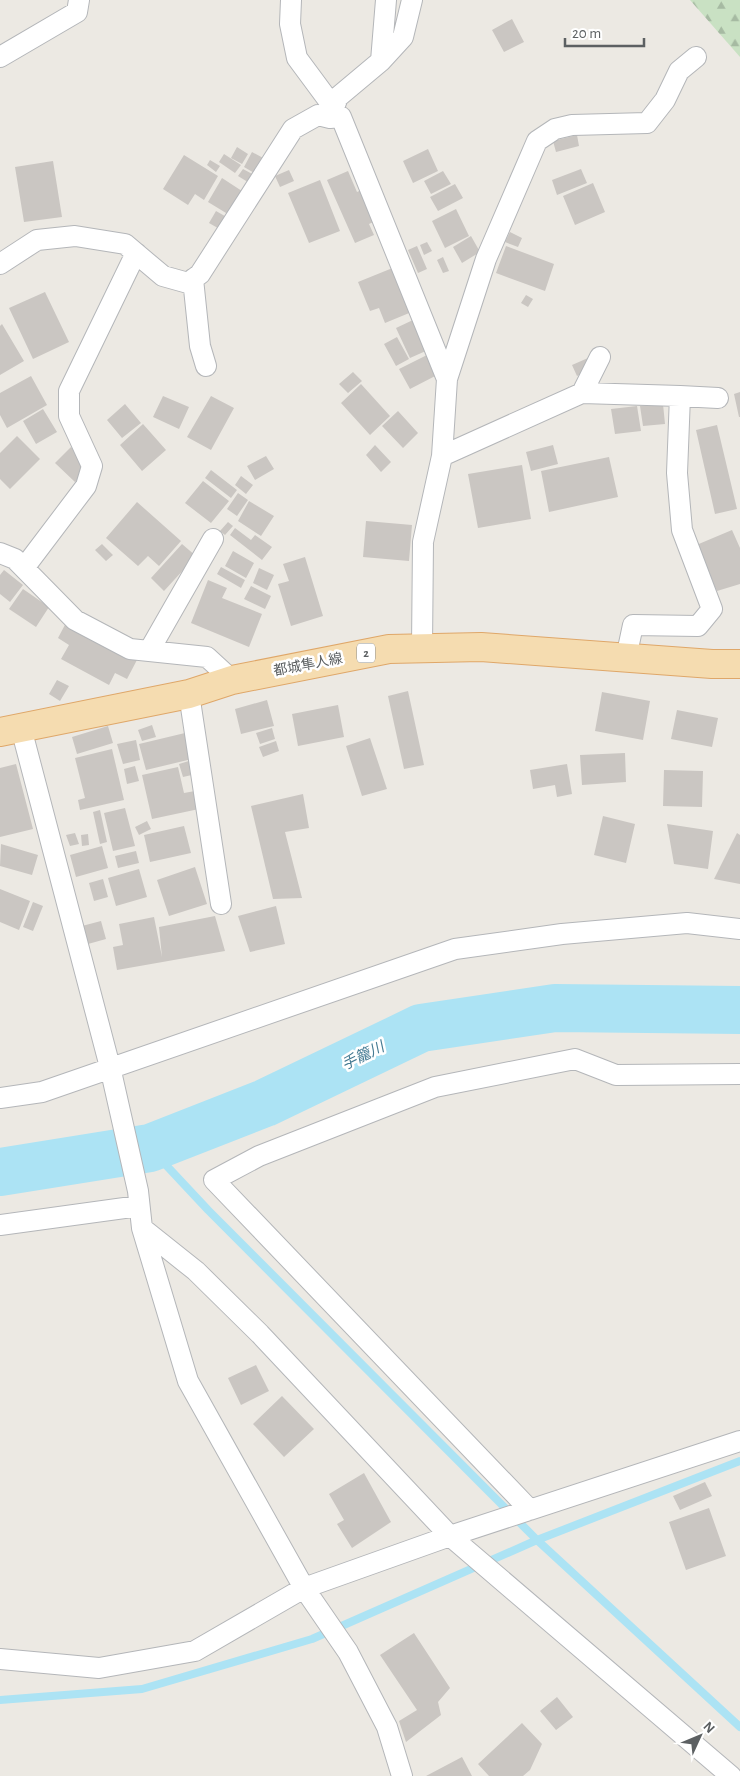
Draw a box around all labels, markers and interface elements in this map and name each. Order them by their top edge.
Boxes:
scale bar [565,15,644,47]
text: 20 m [572,26,601,41]
road number: 2 [357,644,375,662]
street label: 都城隼人線 [272,650,344,679]
water label: 手籠川 [339,1038,388,1073]
north arrow [675,1711,725,1761]
text: N [700,1719,717,1736]

